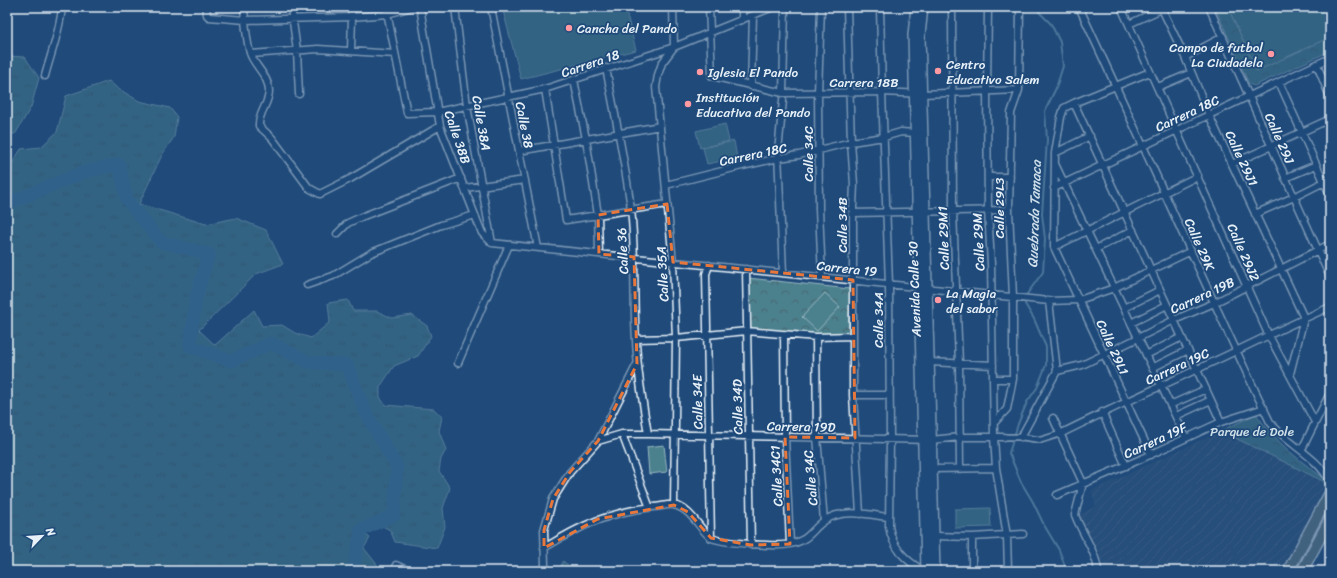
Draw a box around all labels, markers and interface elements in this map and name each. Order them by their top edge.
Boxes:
place label: Cancha del Pando [577,17,677,40]
marker: Cancha del Pando [564,23,574,33]
place label: Campo de futbol La Ciudadela [1169,36,1263,74]
street label: Carrera 18 [558,43,623,84]
marker: Campo de futbol La Ciudadela [1266,49,1276,59]
place label: Centro Educativo Salem [946,53,1040,91]
place label: Iglesia El Pando [707,61,798,84]
marker: Centro Educativo Salem [933,66,943,76]
marker: Iglesia El Pando [695,67,705,77]
street label: Carrera 18B [830,71,898,94]
place label: Institución Educativa del Pando [695,86,811,124]
street label: Carrera 18C [1151,89,1223,138]
street label: Calle 38A [465,94,498,152]
marker: Institución Educativa del Pando [683,99,693,109]
street label: Calle 38 [509,100,540,151]
street label: Calle 38B [438,107,477,167]
street label: Calle 29J [1258,109,1301,168]
street label: Calle 34C [797,126,820,182]
street label: Calle 29J1 [1219,126,1265,190]
street label: Carrera 18C [717,136,789,173]
water label: Quebrada Tamaca [1020,159,1049,268]
street label: Calle 29L3 [988,178,1011,238]
street label: Calle 34B [831,197,854,253]
street label: Calle 29M1 [931,205,956,270]
street label: Calle 29M [965,212,992,272]
street label: Calle 29K [1178,214,1222,275]
street label: Calle 29J2 [1221,220,1267,285]
street label: Calle 36 [610,227,635,275]
street label: Avenida Calle 30 [901,241,928,338]
street label: Calle 35A [650,246,675,302]
street label: Carrera 19 [816,254,878,283]
street label: Carrera 19B [1166,270,1238,320]
place label: La Magia del sabor [946,282,998,320]
street label: Calle 34A [867,292,890,348]
marker: La Magia del sabor [933,295,943,305]
street label: Calle 29L1 [1090,316,1136,379]
street label: Carrera 19C [1141,341,1213,391]
street label: Calle 34E [686,374,709,429]
street label: Calle 34D [726,379,749,435]
street label: Carrera 19D [767,414,836,439]
street label: Carrera 19F [1120,415,1192,465]
park label: Parque de Dole [1210,420,1294,443]
street label: Calle 34C1 [763,444,790,507]
street label: Calle 34C [797,449,824,507]
north arrow [22,516,62,556]
text: N [40,524,61,540]

